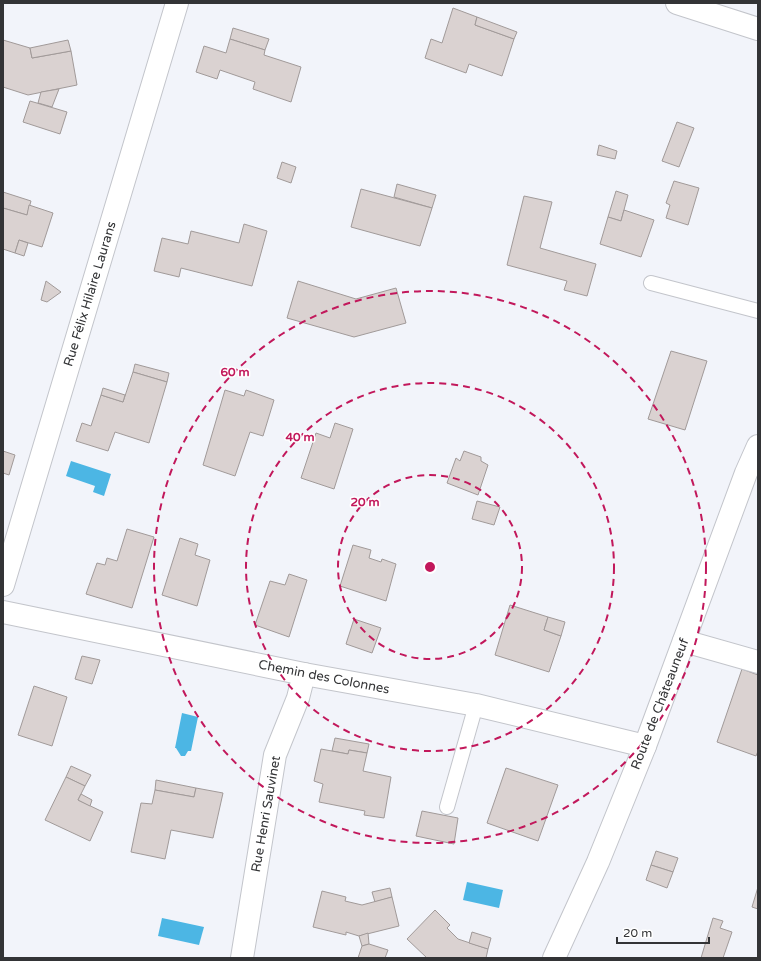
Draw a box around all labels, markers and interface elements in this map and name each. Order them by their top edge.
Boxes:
street label: Rue Félix Hilaire Laurans [60,220,120,368]
text: 60 m [220,365,250,379]
text: 40 m [285,430,315,444]
text: 20 m [350,495,380,509]
centre of rings [423,560,437,574]
street label: Route de Châteauneuf [628,636,692,772]
street label: Chemin des Colonnes [257,656,391,698]
street label: Rue Henri Sauvinet [248,754,284,873]
scale bar [617,919,709,945]
text: 20 m [623,926,652,940]

